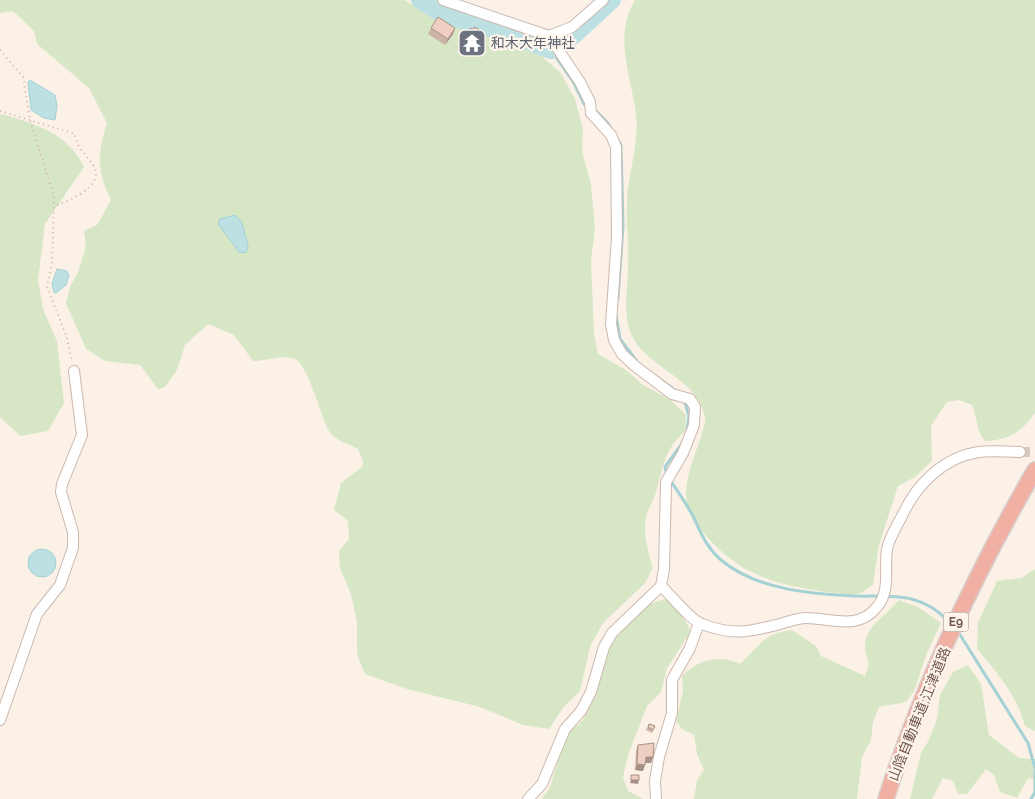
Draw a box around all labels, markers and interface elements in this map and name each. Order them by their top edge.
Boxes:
temple icon: 和木大年神社 [457,28,487,58]
place label: 和木大年神社 [491,35,575,51]
road number: E9 [944,612,968,632]
street label: 山陰自動車道;江津道路 [885,645,953,783]

